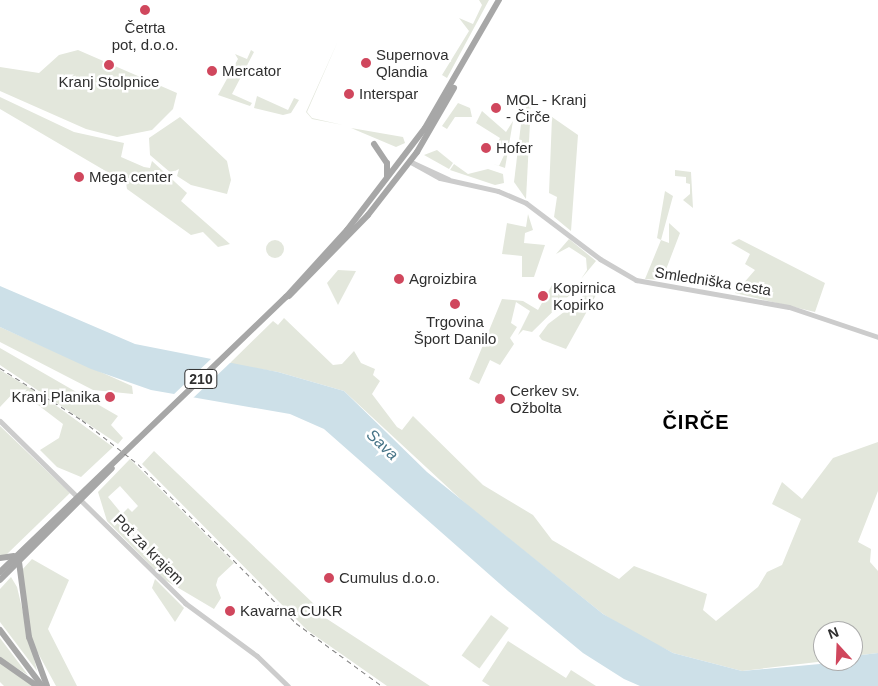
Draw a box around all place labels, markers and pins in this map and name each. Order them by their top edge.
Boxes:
marker: Četrta pot, d.o.o. [139,4,151,16]
place label: Četrta pot, d.o.o. [112,18,178,53]
place label: Supernova Qlandia [376,45,449,80]
marker: Supernova Qlandia [360,57,372,69]
marker: Kranj Stolpnice [103,59,115,71]
place label: Mercator [222,62,281,80]
marker: Mercator [206,65,218,77]
place label: Kranj Stolpnice [59,73,159,91]
place label: Interspar [359,85,418,103]
marker: Interspar [343,88,355,100]
place label: MOL - Kranj - Čirče [506,90,587,125]
marker: MOL - Kranj - Čirče [490,102,502,114]
place label: Hofer [496,139,533,157]
marker: Hofer [480,142,492,154]
place label: Mega center [89,168,172,186]
marker: Mega center [73,171,85,183]
place label: Agroizbira [409,270,477,288]
marker: Agroizbira [393,273,405,285]
place label: Kopirnica Kopirko [553,278,616,313]
marker: Kopirnica Kopirko [537,290,549,302]
marker: Trgovina Šport Danilo [449,298,461,310]
place label: Trgovina Šport Danilo [414,312,496,347]
place label: Cerkev sv. Ožbolta [510,381,580,416]
place label: Kranj Planika [12,388,100,406]
marker: Kranj Planika [104,391,116,403]
marker: Cerkev sv. Ožbolta [494,393,506,405]
place label: Cumulus d.o.o. [339,569,440,587]
marker: Cumulus d.o.o. [323,572,335,584]
place label: Kavarna CUKR [240,602,343,620]
marker: Kavarna CUKR [224,605,236,617]

